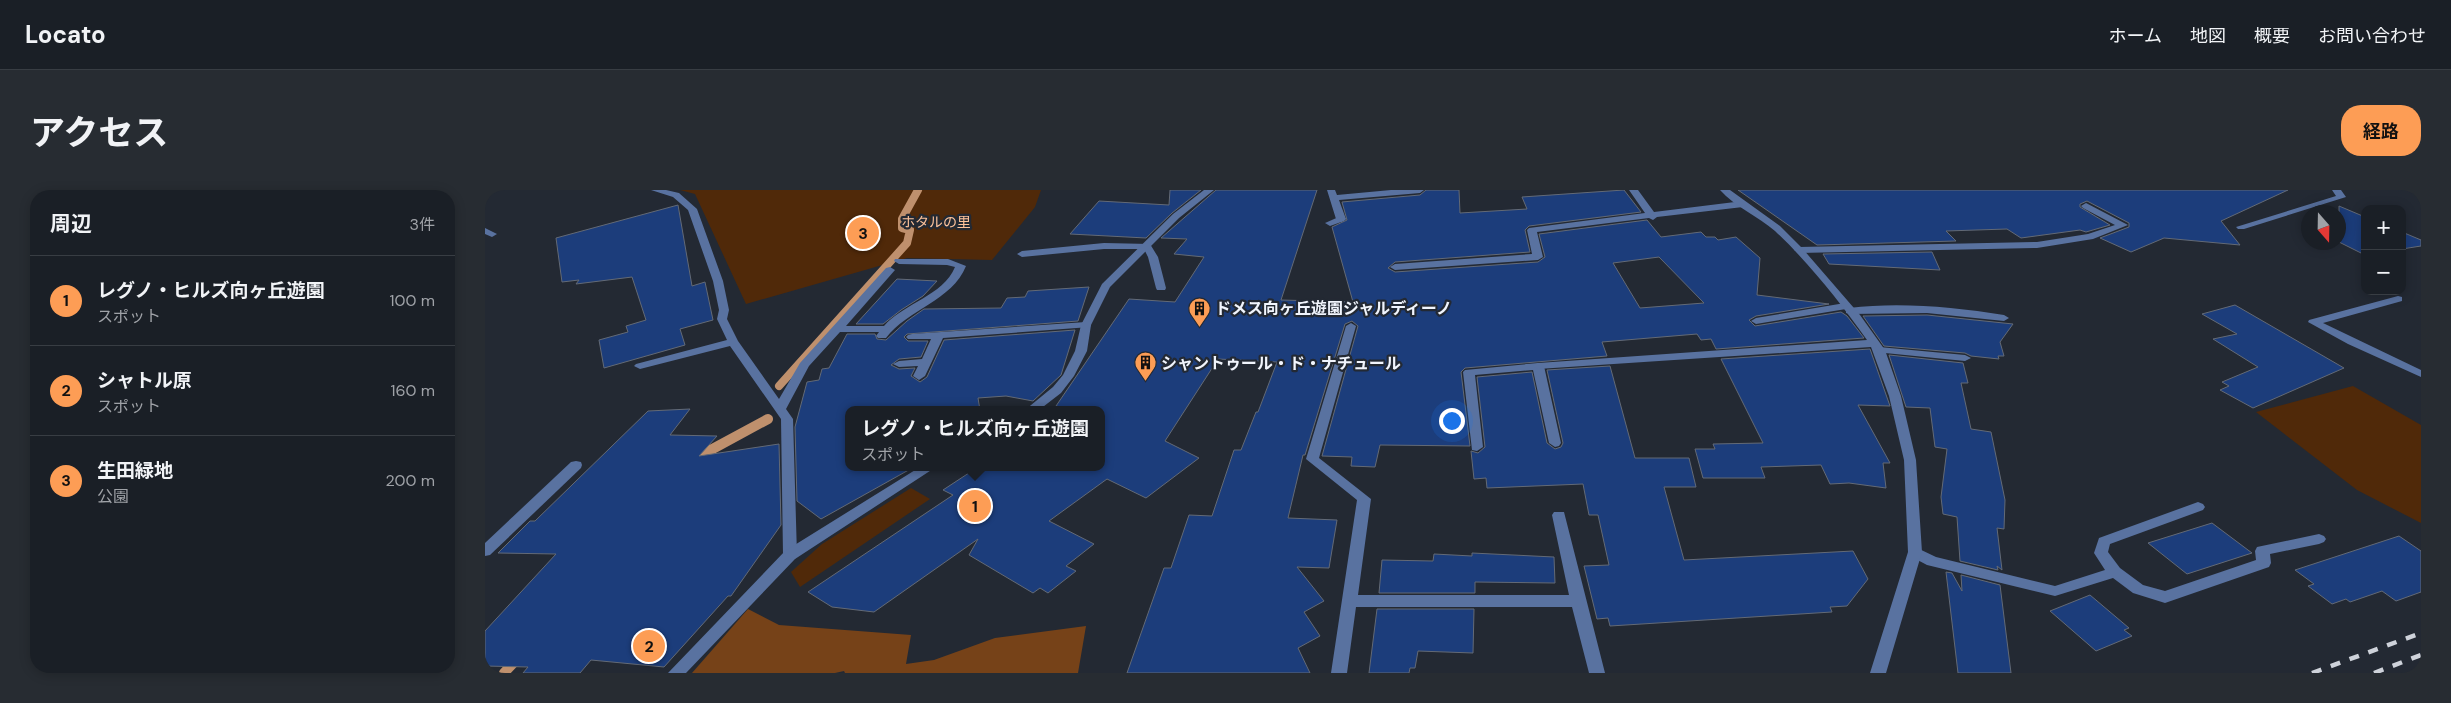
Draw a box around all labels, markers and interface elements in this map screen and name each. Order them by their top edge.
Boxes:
text: Locato [25,19,106,50]
text: ホーム [2109,24,2162,48]
text: 地図 [2190,24,2226,48]
text: 概要 [2254,24,2290,48]
text: お問い合わせ [2318,24,2426,48]
button: 経路 [2341,105,2421,156]
text: アクセス [30,110,168,156]
north arrow [2301,205,2346,250]
map controls [2361,205,2406,295]
button: + [2361,205,2406,250]
text: 周辺 [50,210,92,238]
park label: ホタルの里 [901,213,971,231]
text: 3件 [410,214,435,235]
pin: 3 [847,214,879,252]
button: − [2361,250,2406,295]
text: レグノ・ヒルズ向ヶ丘遊園 [97,278,325,303]
text: 1 [63,290,69,311]
text: 100 m [390,290,435,311]
building icon: ドメス向ヶ丘遊園ジャルディーノ [1187,296,1211,327]
place label: ドメス向ヶ丘遊園ジャルディーノ [1215,298,1452,319]
text: スポット [97,306,161,327]
building icon: シャントゥール・ド・ナチュール [1133,351,1157,382]
place label: シャントゥール・ド・ナチュール [1161,353,1401,374]
text: シャトル原 [97,368,192,393]
text: 2 [61,380,71,401]
text: 160 m [391,380,435,401]
text: スポット [97,396,161,417]
popup [845,406,1105,471]
your location [1439,408,1465,434]
text: レグノ・ヒルズ向ヶ丘遊園 [861,416,1089,441]
text: スポット [861,444,925,465]
text: 生田緑地 [97,458,173,483]
text: 3 [61,470,71,491]
text: 200 m [386,470,435,491]
text: 公園 [97,486,129,507]
pin: 1 [959,487,991,525]
pin: 2 [633,627,665,665]

